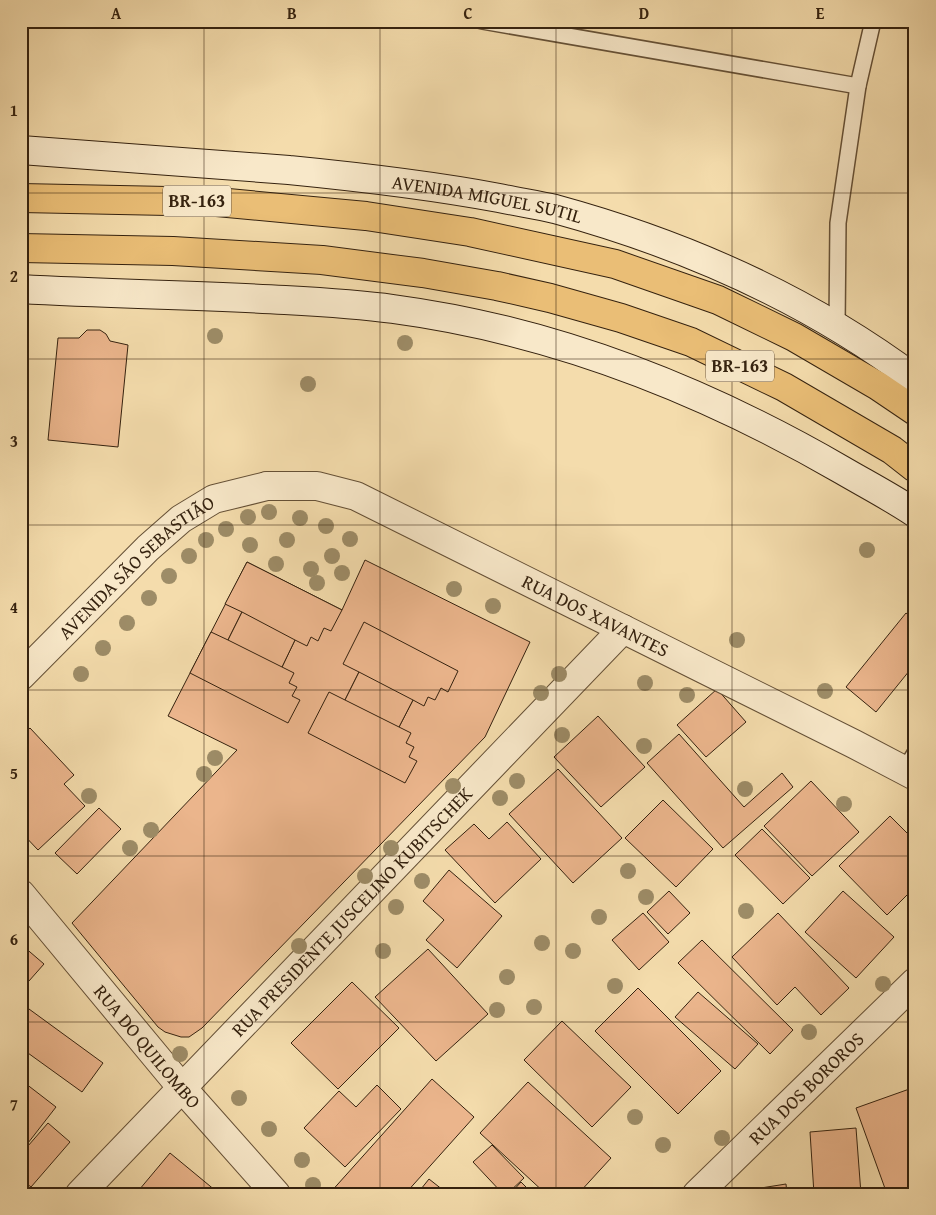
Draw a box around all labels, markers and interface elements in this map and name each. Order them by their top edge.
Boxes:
text: A [111,1,122,25]
text: B [287,1,297,25]
text: C [463,1,473,25]
text: D [639,1,649,25]
text: E [816,1,825,25]
text: 1 [10,98,18,122]
street label: AVENIDA MIGUEL SUTIL [390,168,586,230]
road number: BR-163 [163,186,231,217]
text: 2 [10,264,18,288]
road number: BR-163 [706,351,774,382]
text: 3 [10,429,18,453]
street label: AVENIDA SÃO SEBASTIÃO [51,488,220,645]
street label: RUA DOS XAVANTES [517,567,674,664]
text: 4 [10,595,18,619]
text: 5 [10,761,18,785]
street label: RUA PRESIDENTE JUSCELINO KUBITSCHEK [225,779,479,1043]
text: 6 [10,927,18,951]
street label: RUA DO QUILOMBO [87,978,208,1114]
street label: RUA DOS BOROROS [742,1025,870,1151]
text: 7 [10,1092,18,1116]

